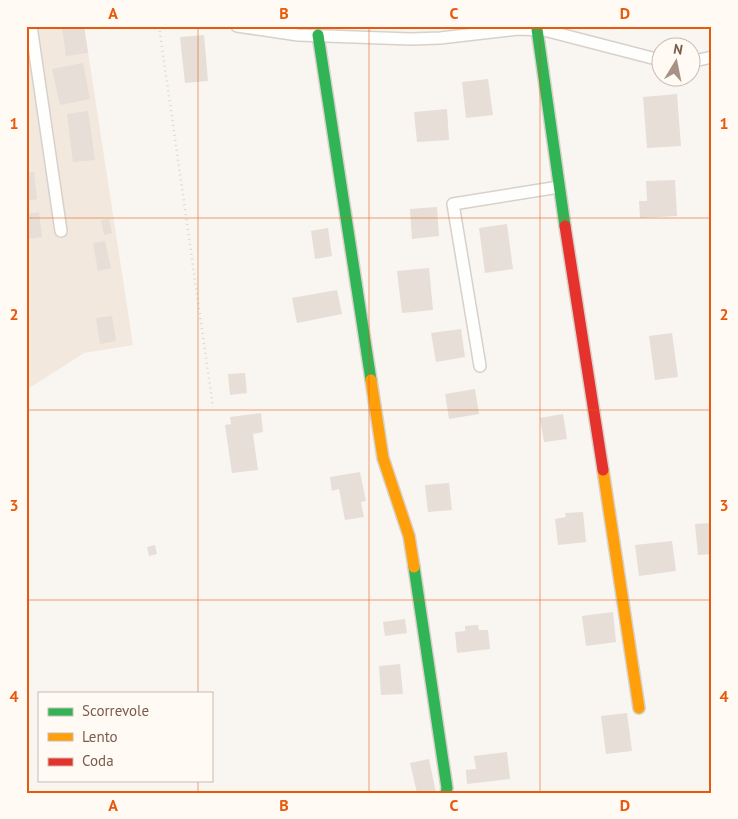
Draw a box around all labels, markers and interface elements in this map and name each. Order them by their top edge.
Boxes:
text: A [108,3,118,23]
text: B [279,3,289,23]
text: C [450,3,459,23]
text: D [620,3,630,23]
north arrow [650,38,700,88]
text: N [672,40,684,59]
text: 1 [9,113,19,133]
text: 1 [719,113,729,133]
text: 2 [9,304,19,324]
text: 2 [719,304,729,324]
text: 3 [9,495,19,515]
text: 3 [719,495,729,515]
text: 4 [9,686,19,706]
text: 4 [719,686,729,706]
legend [38,692,212,782]
text: Scorrevole [82,701,149,720]
text: Lento [82,727,118,746]
text: Coda [82,751,114,770]
text: A [108,795,118,815]
text: B [279,795,289,815]
text: C [450,795,459,815]
text: D [620,795,630,815]

